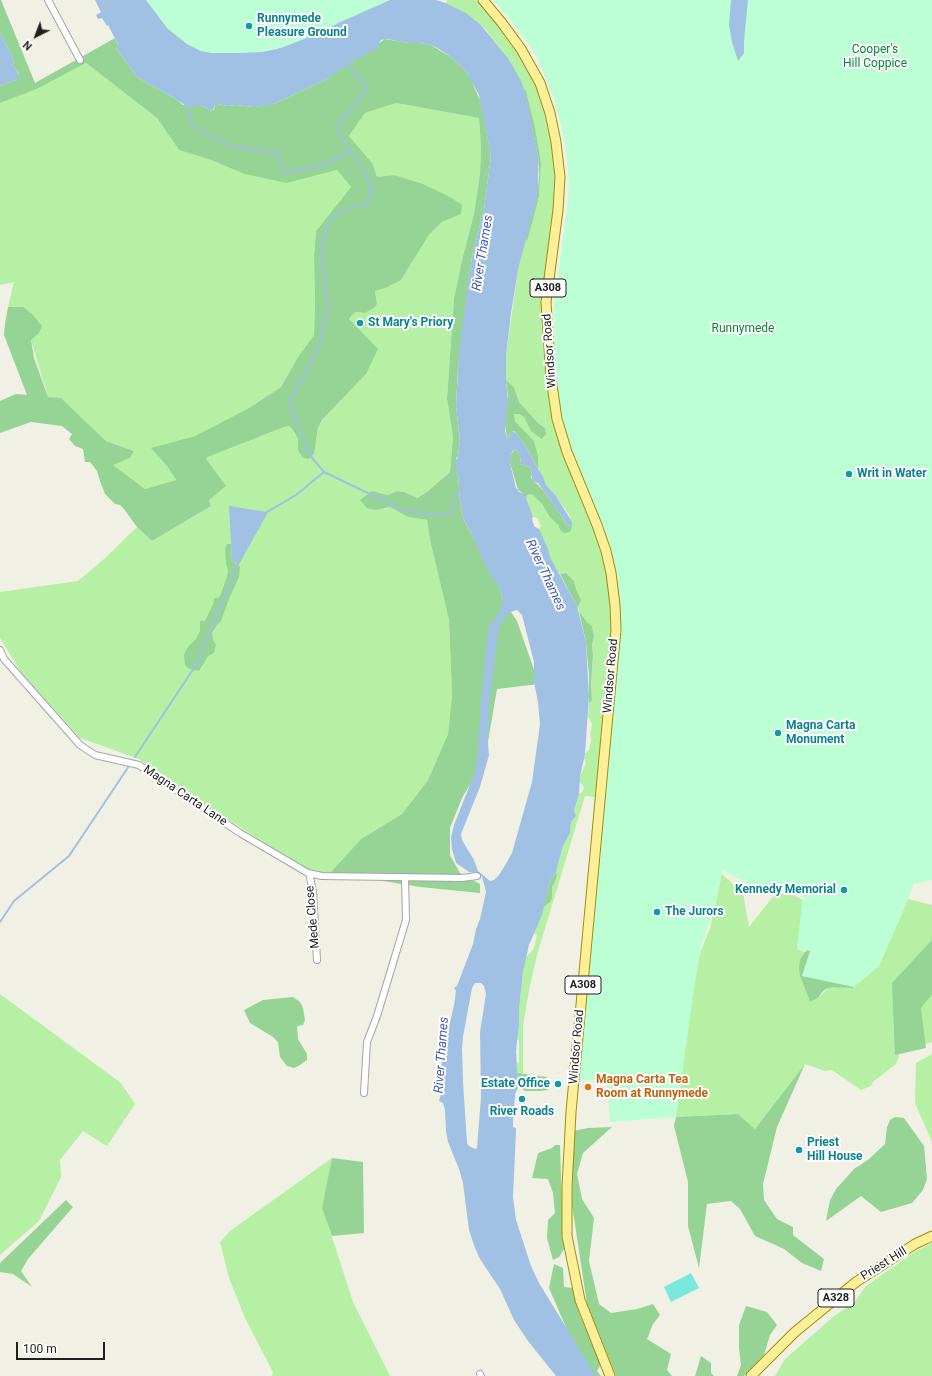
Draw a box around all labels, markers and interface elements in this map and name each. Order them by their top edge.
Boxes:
place label: Runnymede Pleasure Ground [257,12,347,40]
north arrow [16,16,56,56]
marker: Runnymede Pleasure Ground [244,21,254,31]
text: N [20,38,35,53]
park label: Cooper's Hill Coppice [843,43,907,71]
water label: River Thames [469,214,497,292]
road number: A308 [530,279,566,297]
street label: Windsor Road [540,313,560,389]
place label: St Mary's Priory [368,316,453,330]
marker: St Mary's Priory [355,318,365,328]
park label: Runnymede [712,322,774,336]
place label: Writ in Water [857,467,927,481]
marker: Writ in Water [844,469,854,479]
water label: River Thames [522,537,568,613]
street label: Windsor Road [601,638,621,714]
place label: Magna Carta Monument [786,719,855,747]
marker: Magna Carta Monument [773,728,783,738]
street label: Magna Carta Lane [140,763,230,829]
place label: Kennedy Memorial [735,883,836,897]
street label: Mede Close [303,885,323,949]
marker: Kennedy Memorial [839,885,849,895]
place label: The Jurors [665,905,724,919]
marker: The Jurors [652,907,662,917]
road number: A308 [565,976,601,994]
street label: Windsor Road [567,1009,587,1085]
water label: River Thames [432,1016,452,1094]
place label: Magna Carta Tea Room at Runnymede [596,1073,708,1101]
place label: Estate Office [481,1077,550,1091]
marker: Estate Office [553,1079,563,1089]
marker: Magna Carta Tea Room at Runnymede [583,1082,593,1092]
marker: River Roads [517,1094,527,1104]
place label: River Roads [490,1105,554,1119]
place label: Priest Hill House [807,1136,863,1164]
marker: Priest Hill House [794,1145,804,1155]
street label: Priest Hill [858,1244,910,1284]
road number: A328 [818,1289,854,1307]
scale bar [18,1334,107,1360]
text: 100 m [23,1342,57,1356]

